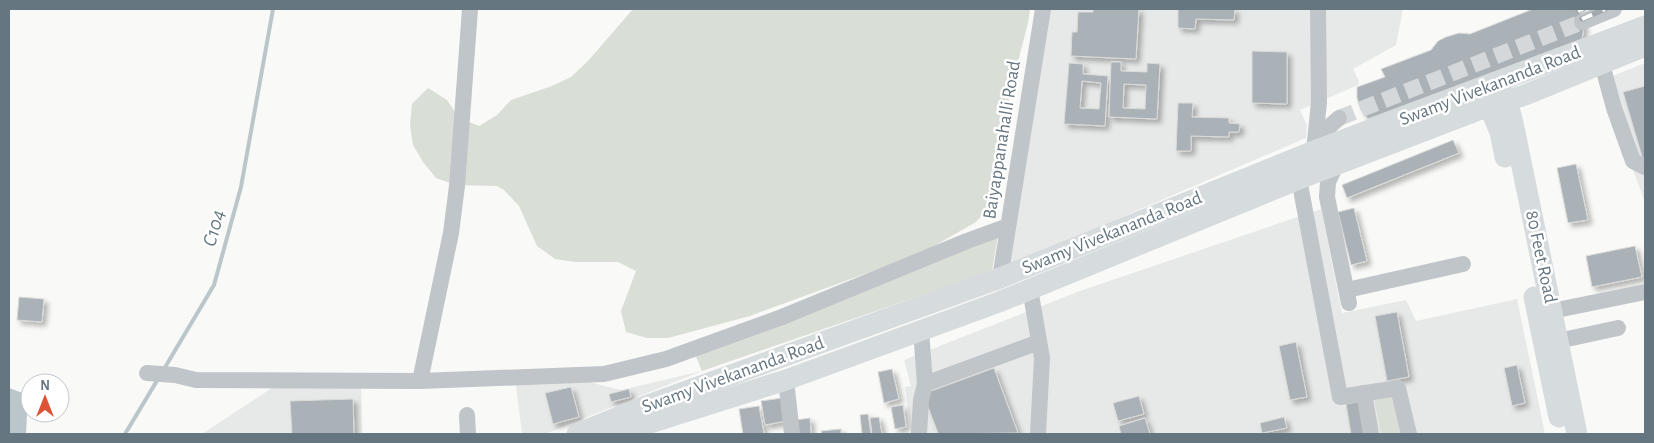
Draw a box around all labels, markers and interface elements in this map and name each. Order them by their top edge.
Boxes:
street label: Swamy Vivekananda Road [1397,43,1583,129]
street label: Baiyappanahalli Road [980,59,1024,221]
street label: Swamy Vivekananda Road [1019,188,1205,278]
water label: C104 [199,207,229,249]
street label: 80 Feet Road [1522,209,1560,305]
street label: Swamy Vivekananda Road [639,333,827,417]
north arrow [20,373,70,423]
text: N [40,379,50,393]

